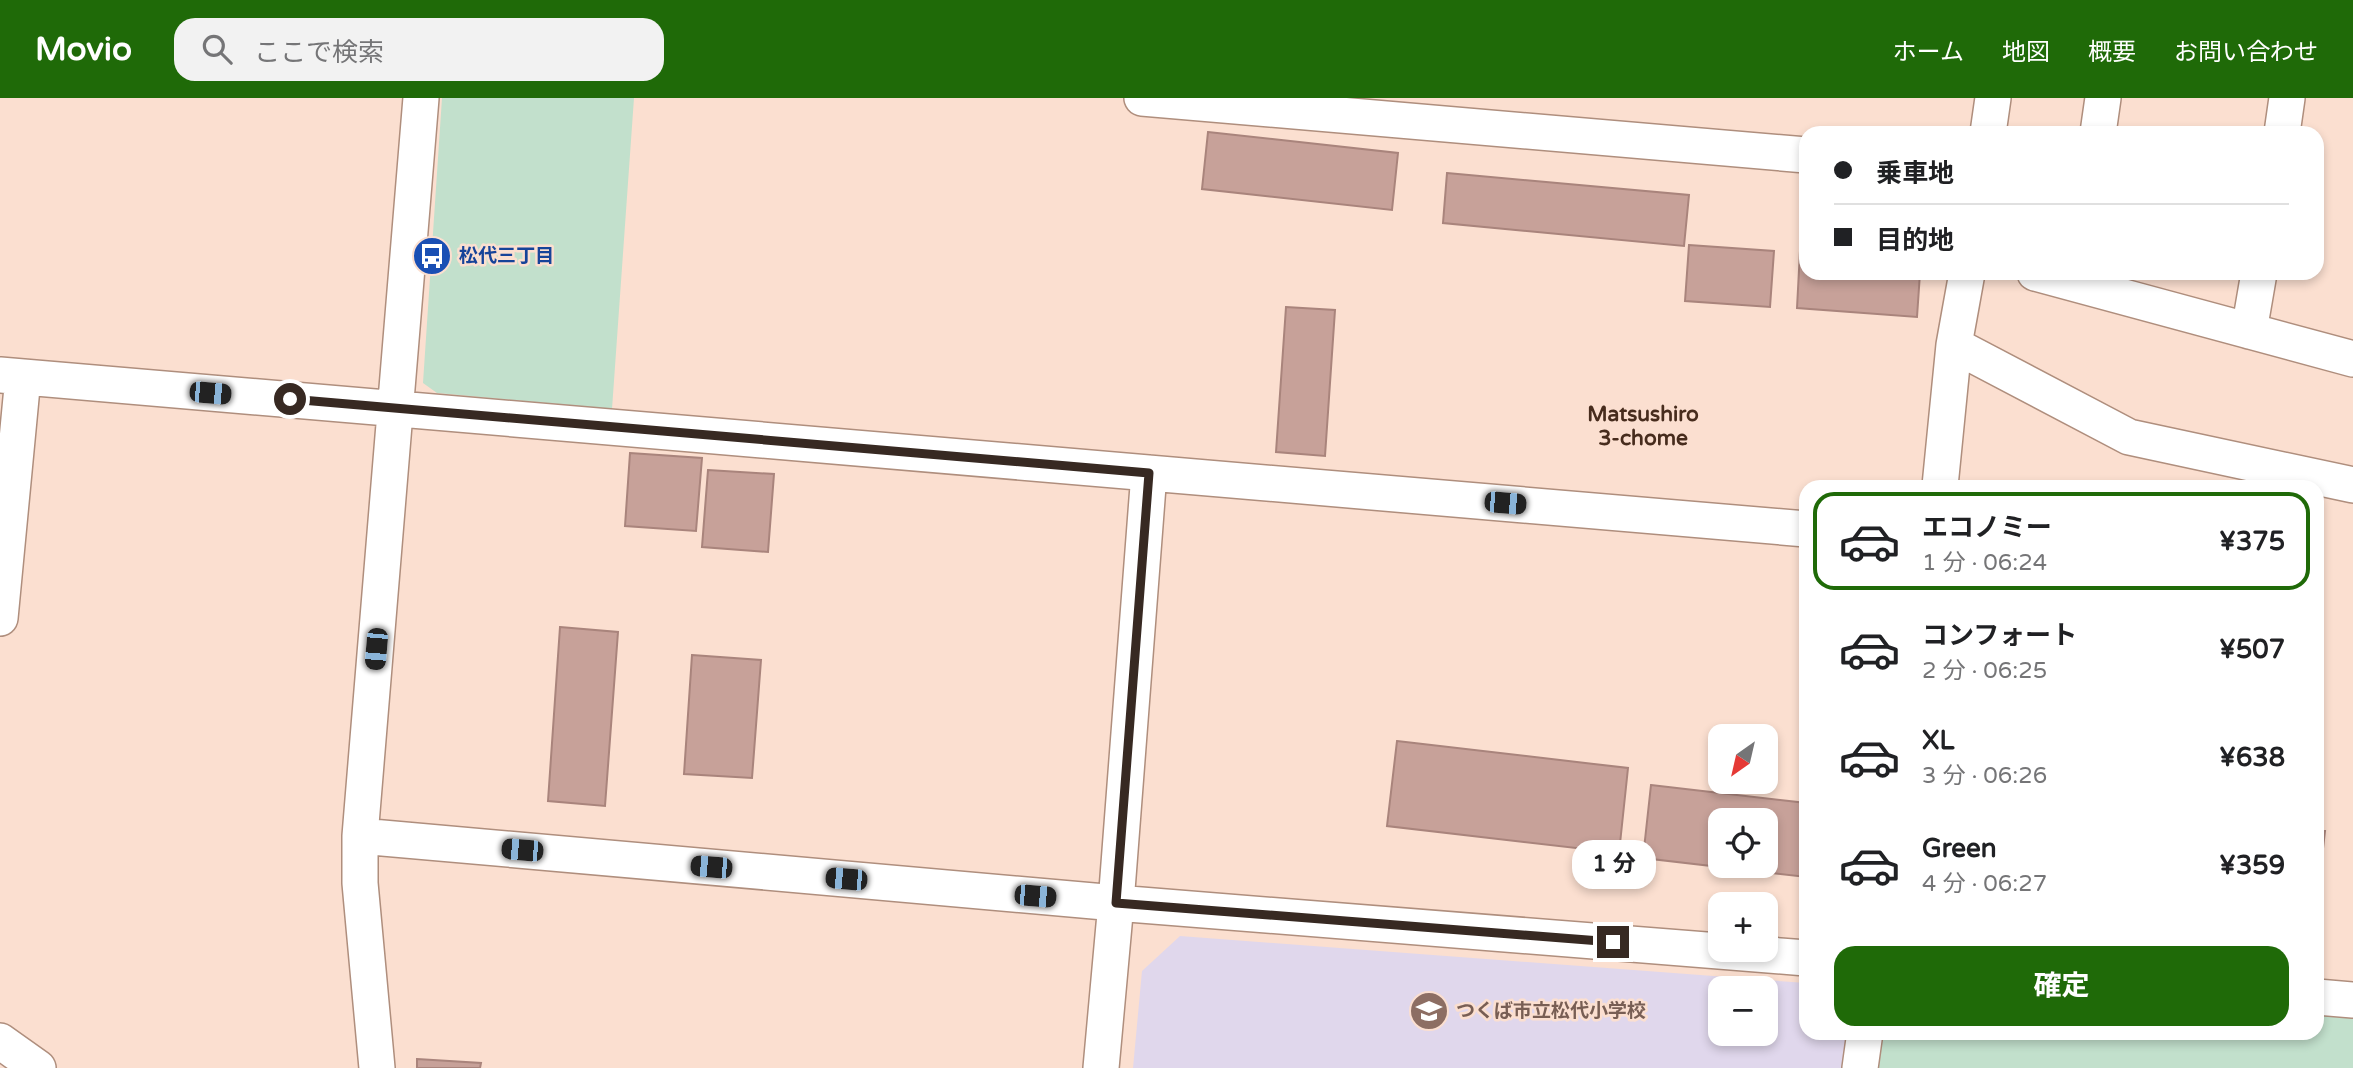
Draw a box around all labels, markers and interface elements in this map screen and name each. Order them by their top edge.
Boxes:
search box [174,18,664,81]
text: Movio [35,30,132,69]
icon: search [198,30,236,68]
text: ここで検索 [254,37,384,68]
text: ホーム [1893,38,1964,67]
text: 地図 [2002,38,2050,67]
text: 概要 [2088,38,2136,67]
text: お問い合わせ [2174,38,2318,67]
text: 乗車地 [1876,158,1954,189]
text: 目的地 [1876,225,1954,256]
bus stop icon: 松代三丁目 [411,235,453,277]
place label: 松代三丁目 [459,245,554,267]
car [189,381,232,405]
route start [274,383,306,415]
district label: Matsushiro 3-chome [1587,402,1699,451]
car [1484,491,1527,515]
icon: car [1838,510,1901,573]
text: エコノミー [1922,512,2052,543]
text: ¥375 [2219,526,2285,557]
text: 1 分 · 06:24 [1922,549,2047,577]
icon: car [1838,618,1901,681]
text: コンフォート [1922,620,2077,651]
car [364,627,389,671]
text: ¥507 [2219,634,2285,665]
text: 2 分 · 06:25 [1922,657,2047,685]
north arrow [1708,724,1778,794]
map controls [1708,724,1778,1046]
text: XL [1922,725,1954,756]
icon: car [1838,726,1901,789]
text: ¥638 [2219,742,2285,773]
text: 3 分 · 06:26 [1922,762,2047,790]
button: locate [1708,808,1778,878]
text: Green [1922,833,1997,864]
icon: car [1838,834,1901,897]
car [501,838,544,862]
callout: 1 分 [1571,840,1655,890]
text: 1 分 [1592,850,1636,878]
text: ¥359 [2219,850,2285,881]
car [690,855,733,879]
car [825,867,868,891]
text: 4 分 · 06:27 [1922,870,2047,898]
car [1014,884,1057,908]
button: + [1708,892,1778,962]
route end [1597,926,1629,958]
button: 確定 [1834,946,2289,1026]
button: − [1708,976,1778,1046]
school or university icon: つくば市立松代小学校 [1408,990,1450,1032]
place label: つくば市立松代小学校 [1456,1000,1646,1022]

